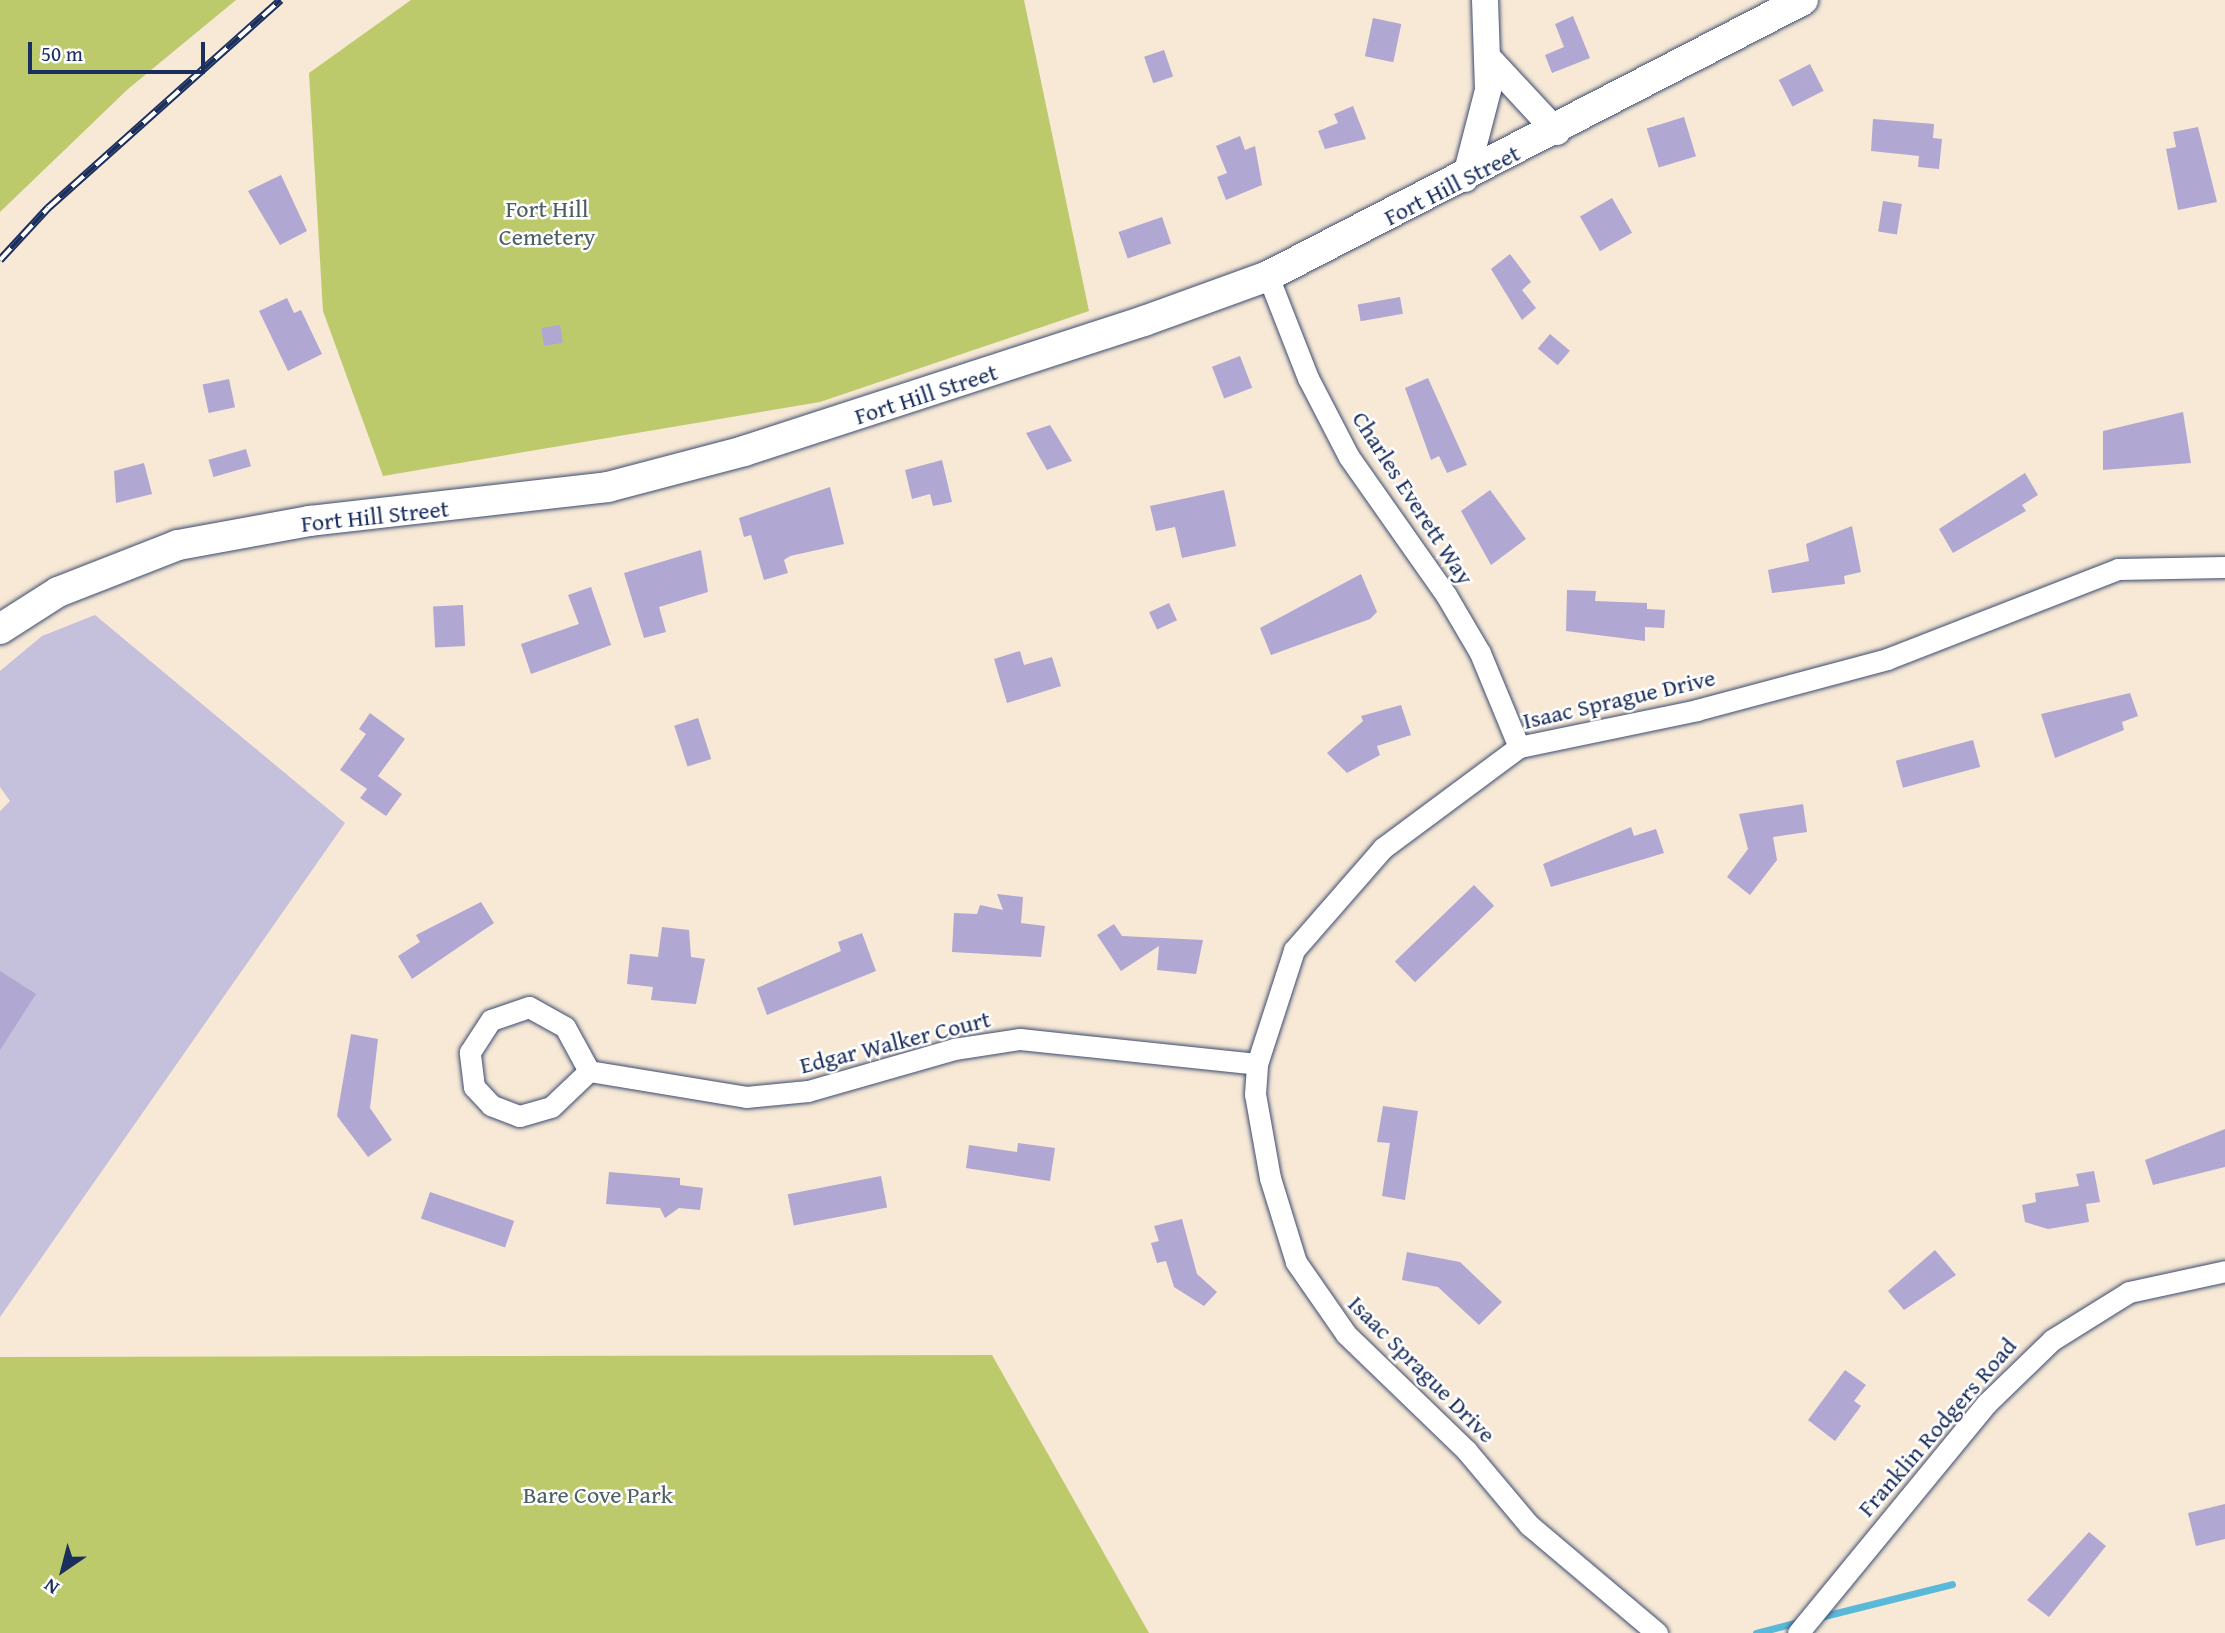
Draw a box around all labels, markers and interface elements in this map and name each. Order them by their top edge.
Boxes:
scale bar [32,28,208,72]
text: 50 m [41,38,83,69]
street label: Fort Hill Street [1379,138,1525,232]
park label: Fort Hill Cemetery [499,195,595,251]
street label: Fort Hill Street [851,357,1001,431]
street label: Charles Everett Way [1346,406,1480,590]
street label: Fort Hill Street [300,494,450,538]
street label: Isaac Sprague Drive [1520,663,1718,735]
street label: Edgar Walker Court [797,1004,993,1080]
street label: Isaac Sprague Drive [1342,1289,1502,1449]
street label: Franklin Rodgers Road [1851,1332,2023,1522]
park label: Bare Cove Park [523,1481,673,1509]
north arrow [28,1535,98,1605]
text: N [38,1572,64,1602]

